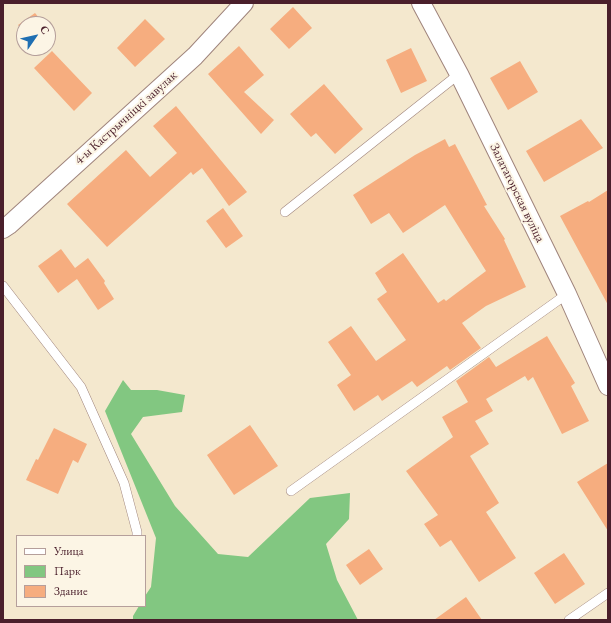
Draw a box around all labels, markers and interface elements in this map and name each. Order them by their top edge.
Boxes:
north arrow [16,16,56,56]
text: С [37,23,53,37]
street label: 4-ы Кастрычніцкі завулак [72,68,180,168]
street label: Залатагорская вуліца [486,141,548,245]
legend [16,535,146,607]
text: Улица [54,543,84,559]
text: Парк [54,563,81,579]
text: Здание [54,583,88,599]

